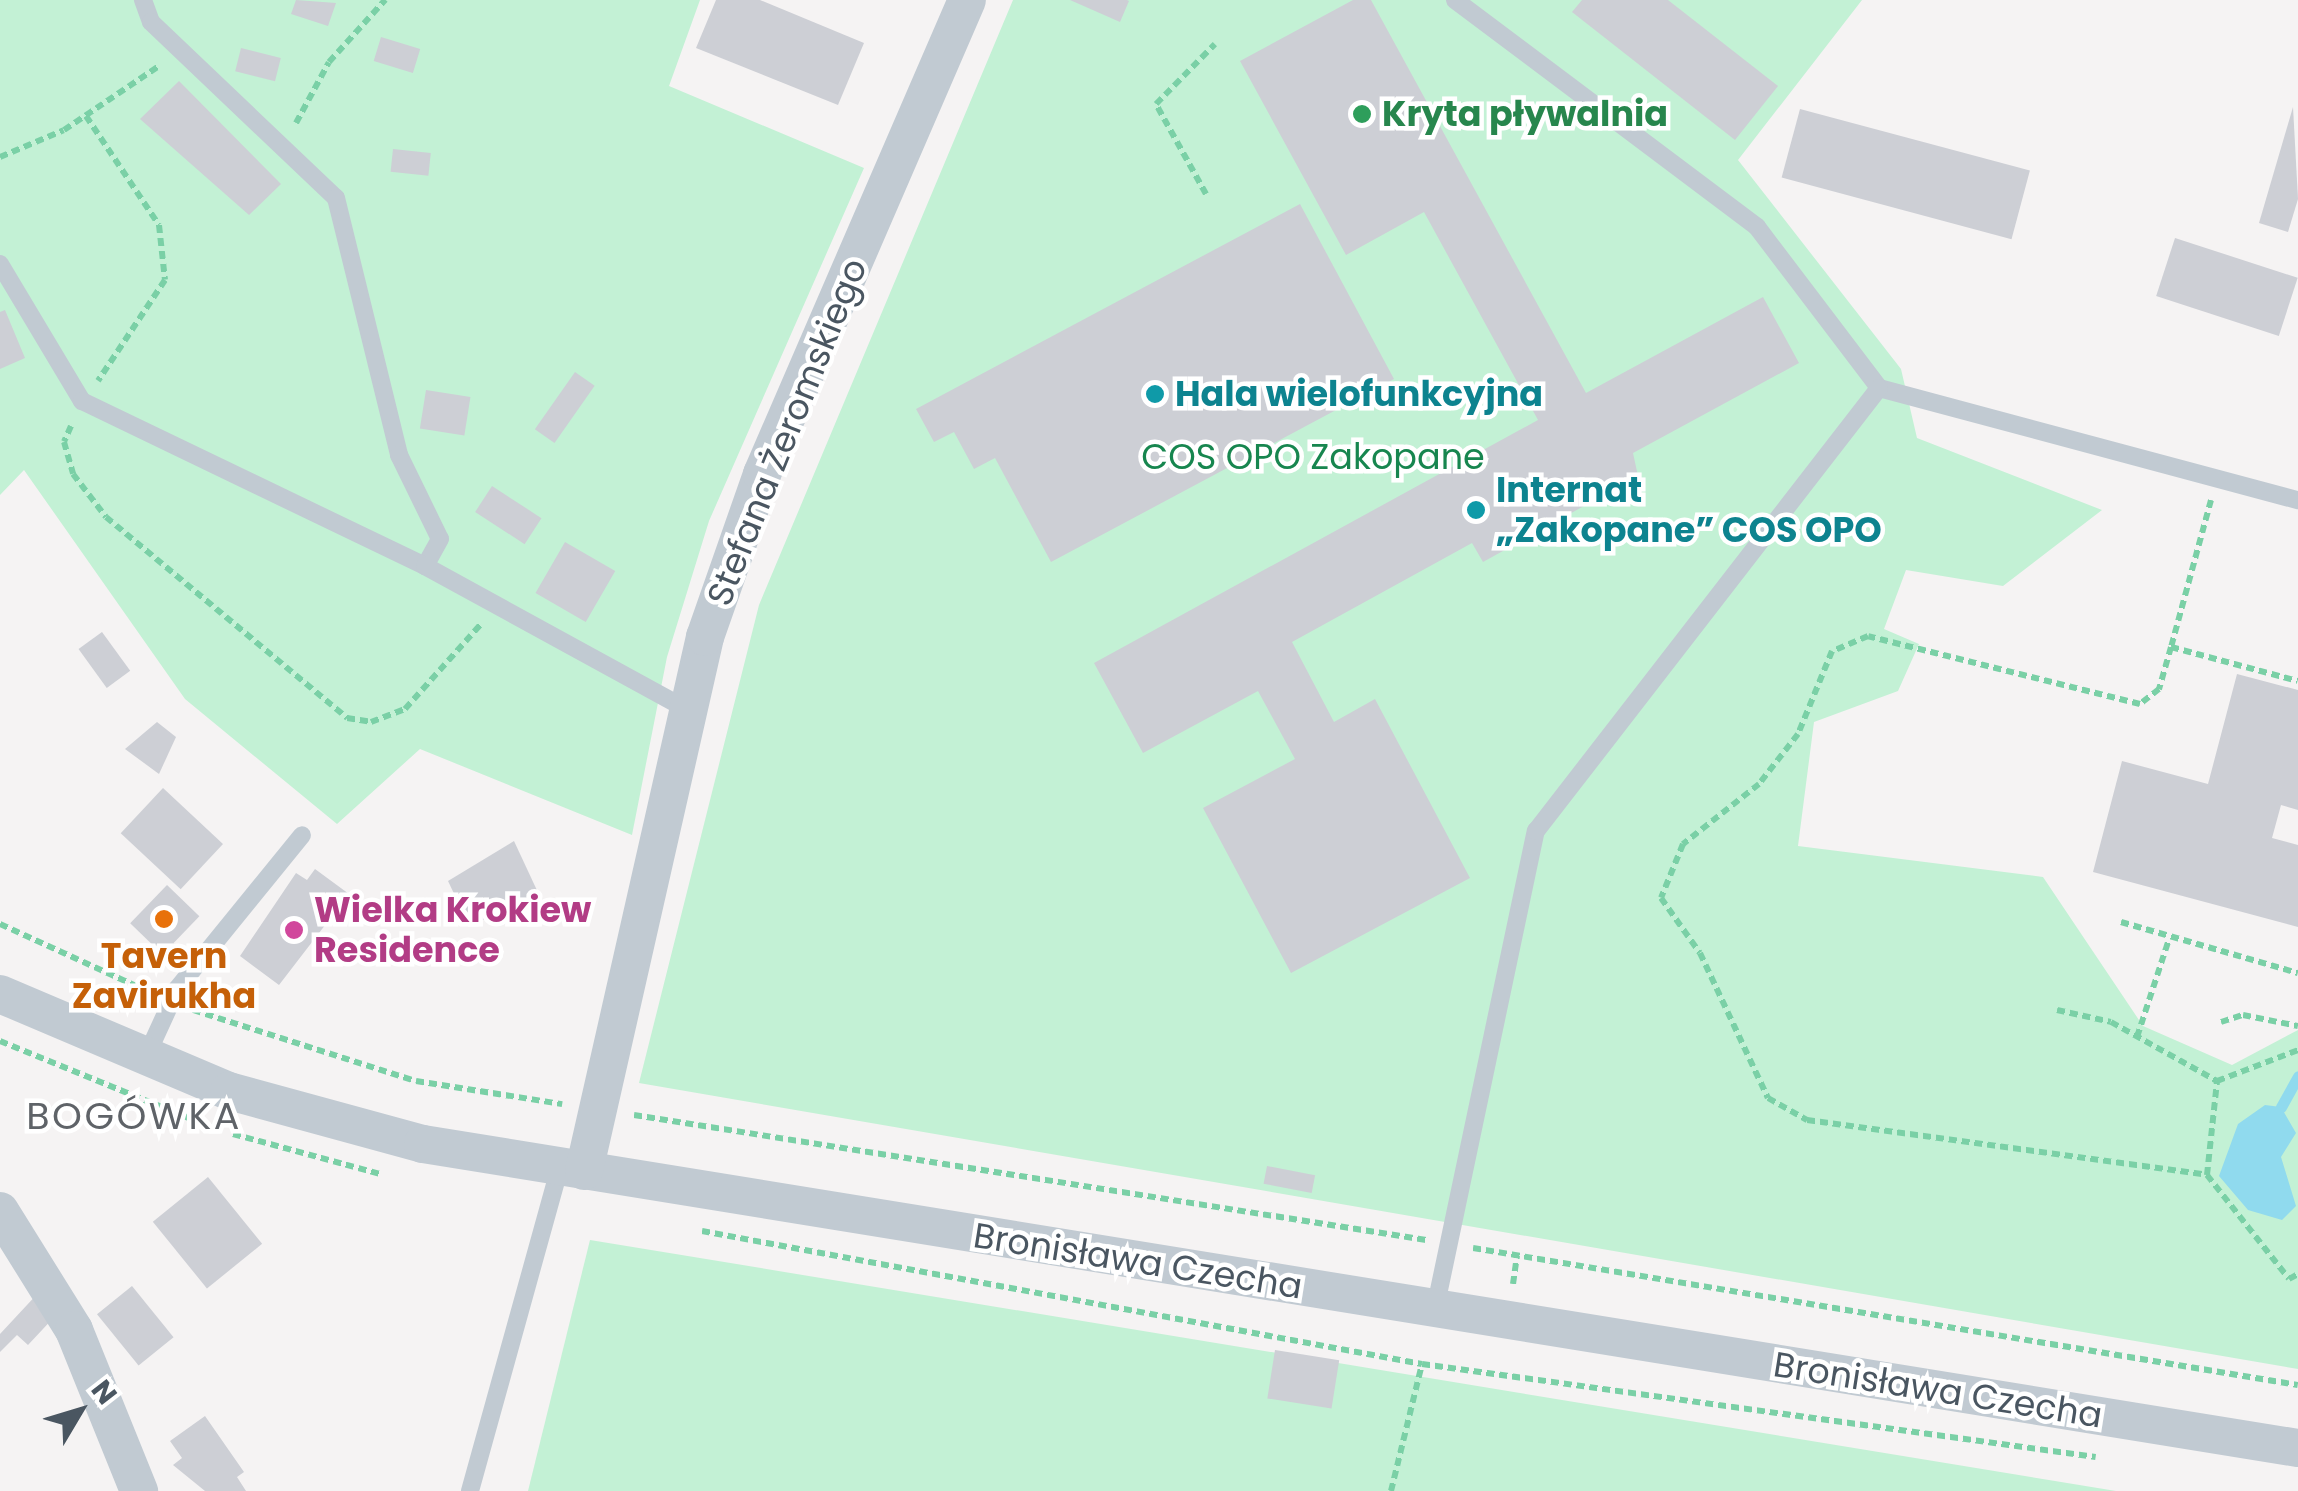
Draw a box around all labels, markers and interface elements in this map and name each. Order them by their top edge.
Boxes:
place label: Kryta pływalnia [1382,93,1668,135]
marker: Kryta pływalnia [1351,103,1373,125]
street label: Stefana Żeromskiego [698,252,876,612]
place label: Hala wielofunkcyjna [1175,373,1543,415]
marker: Hala wielofunkcyjna [1144,383,1166,405]
park label: COS OPO Zakopane [1141,436,1485,478]
place label: Internat „Zakopane” COS OPO [1496,469,1882,551]
marker: Internat „Zakopane” COS OPO [1465,499,1487,521]
place label: Wielka Krokiew Residence [314,889,591,971]
marker: Tavern Zavirukha [153,908,175,930]
marker: Wielka Krokiew Residence [283,919,305,941]
place label: Tavern Zavirukha [72,935,256,1017]
district label: BOGÓWKA [26,1093,242,1139]
street label: Bronisława Czecha [971,1214,1305,1308]
street label: Bronisława Czecha [1771,1343,2105,1437]
north arrow [30,1361,130,1461]
text: N [82,1372,126,1413]

